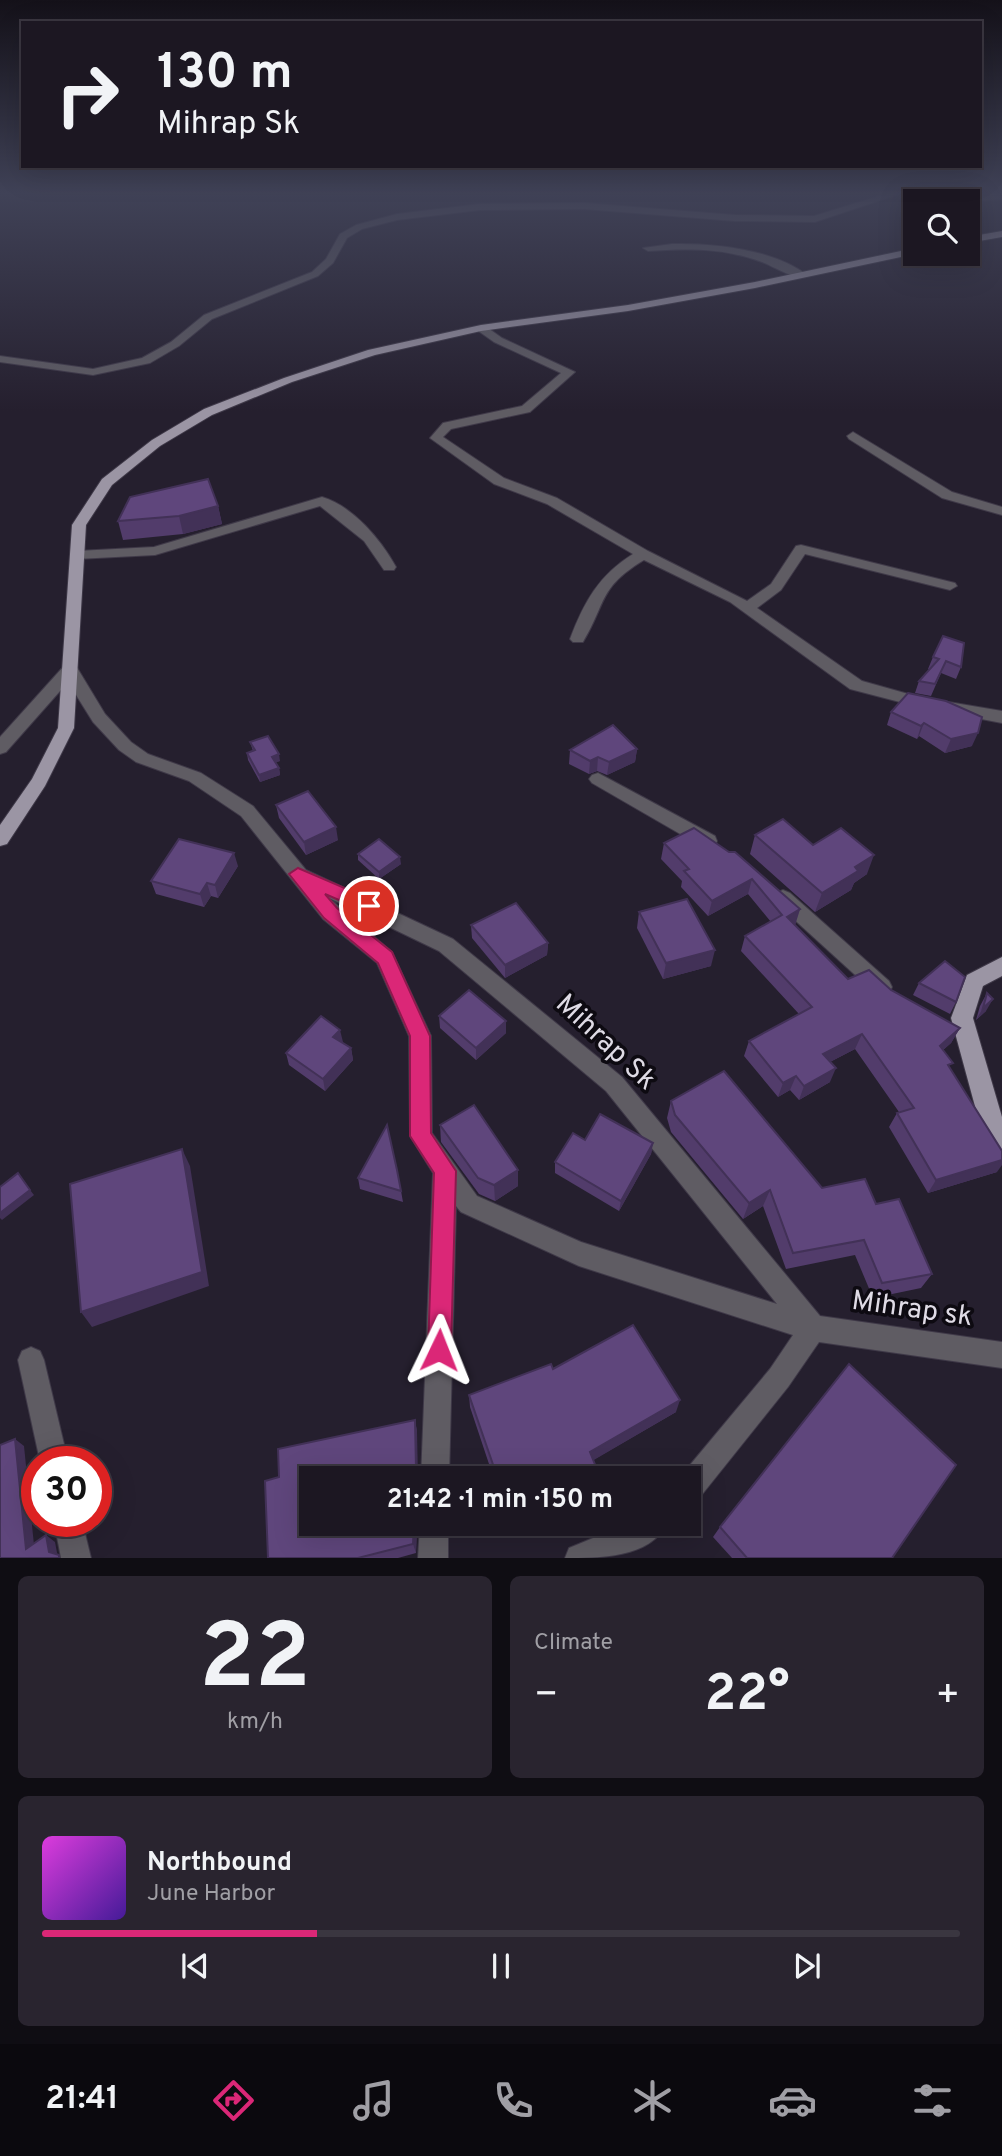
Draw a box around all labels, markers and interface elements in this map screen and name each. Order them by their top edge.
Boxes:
text: 130 m [157,44,293,106]
icon: right [42,49,133,140]
text: Mihrap Sk [157,105,300,145]
map controls [903,189,980,266]
button: search [903,189,980,266]
pin [339,876,399,936]
icon: arrive [350,887,388,925]
street label: Mihrap Sk [547,987,663,1099]
street label: Mihrap sk [849,1284,975,1336]
position arrow [402,1313,476,1387]
speed limit sign: 30 [21,1446,112,1537]
text: 21:42 · 1 min · 150 m [387,1484,613,1517]
text: 22 [199,1605,311,1720]
text: Climate [534,1629,613,1658]
text: 22° [704,1663,790,1729]
text: − [534,1672,559,1721]
text: + [935,1672,960,1721]
text: km/h [227,1708,283,1737]
text: Northbound [147,1847,292,1880]
text: June Harbor [147,1880,275,1909]
icon: previous [176,1947,214,1985]
icon: pause [482,1947,520,1985]
icon: next [788,1947,826,1985]
icon: directions [209,2076,258,2125]
icon: music [349,2076,398,2125]
icon: phone [489,2076,538,2125]
icon: climate [628,2076,677,2125]
icon: car [768,2076,817,2125]
icon: filters [908,2076,957,2125]
text: 21:41 [45,2080,119,2120]

